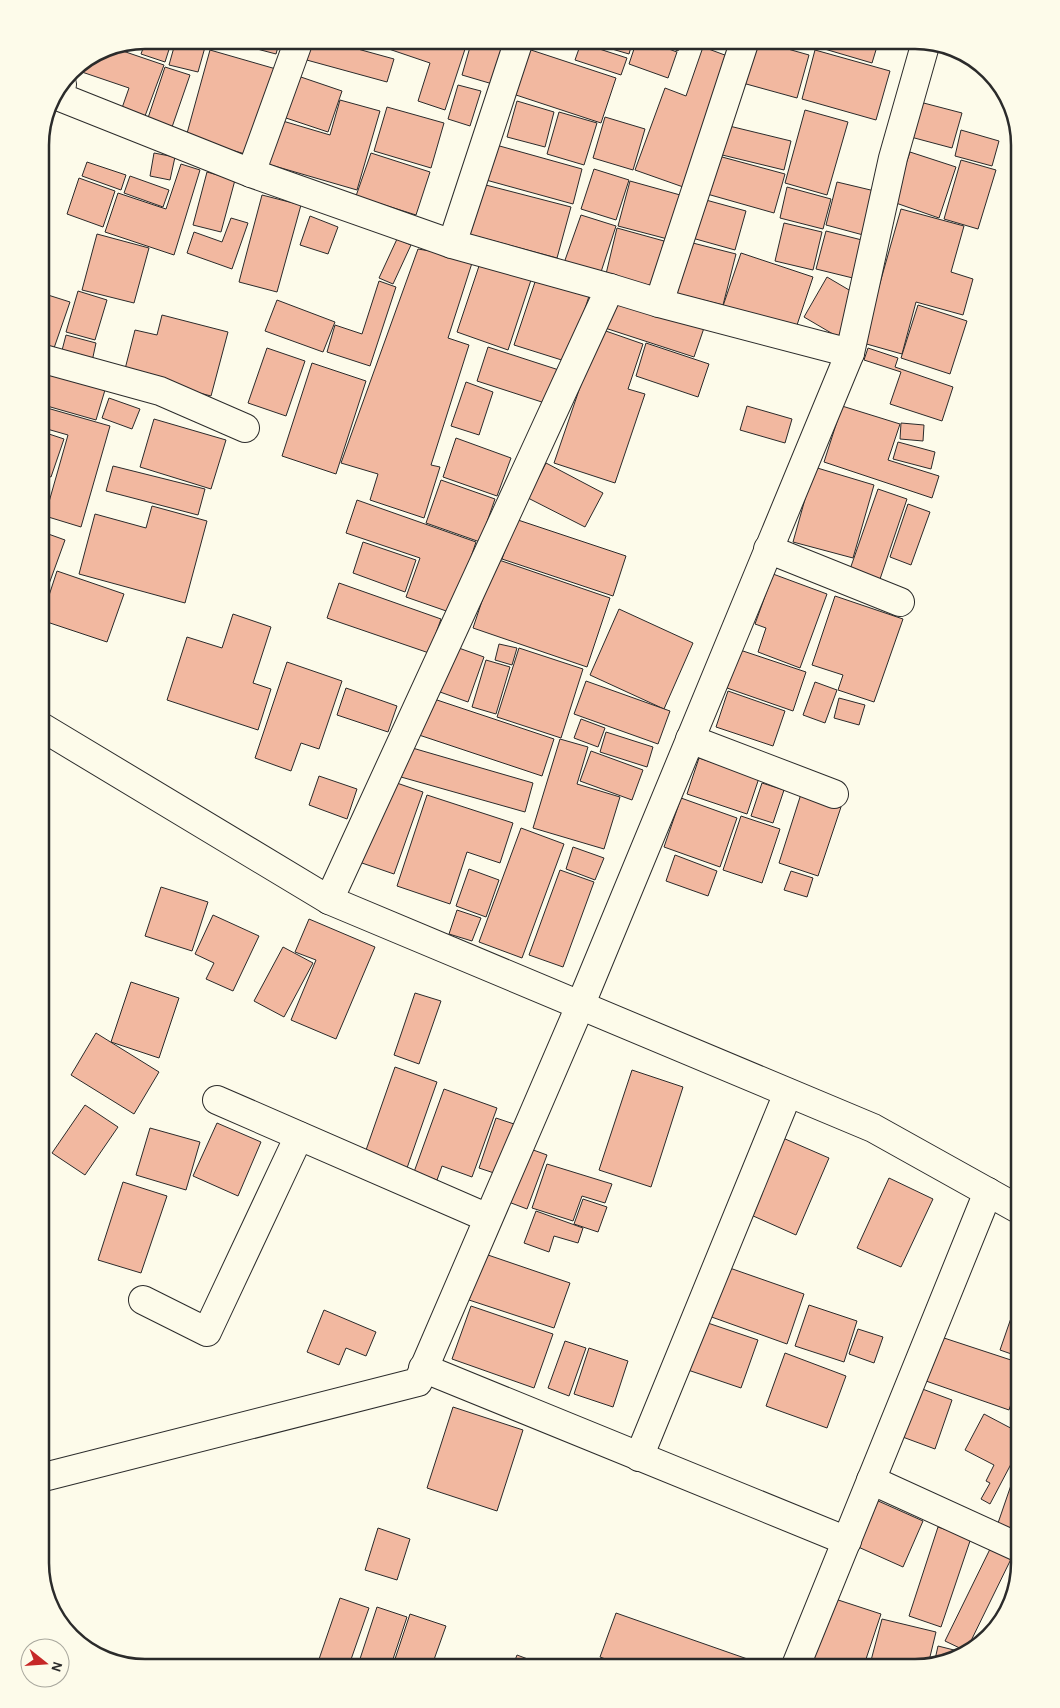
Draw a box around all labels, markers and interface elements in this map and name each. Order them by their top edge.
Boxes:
north arrow [20,1638,70,1688]
text: N [48,1660,65,1673]

